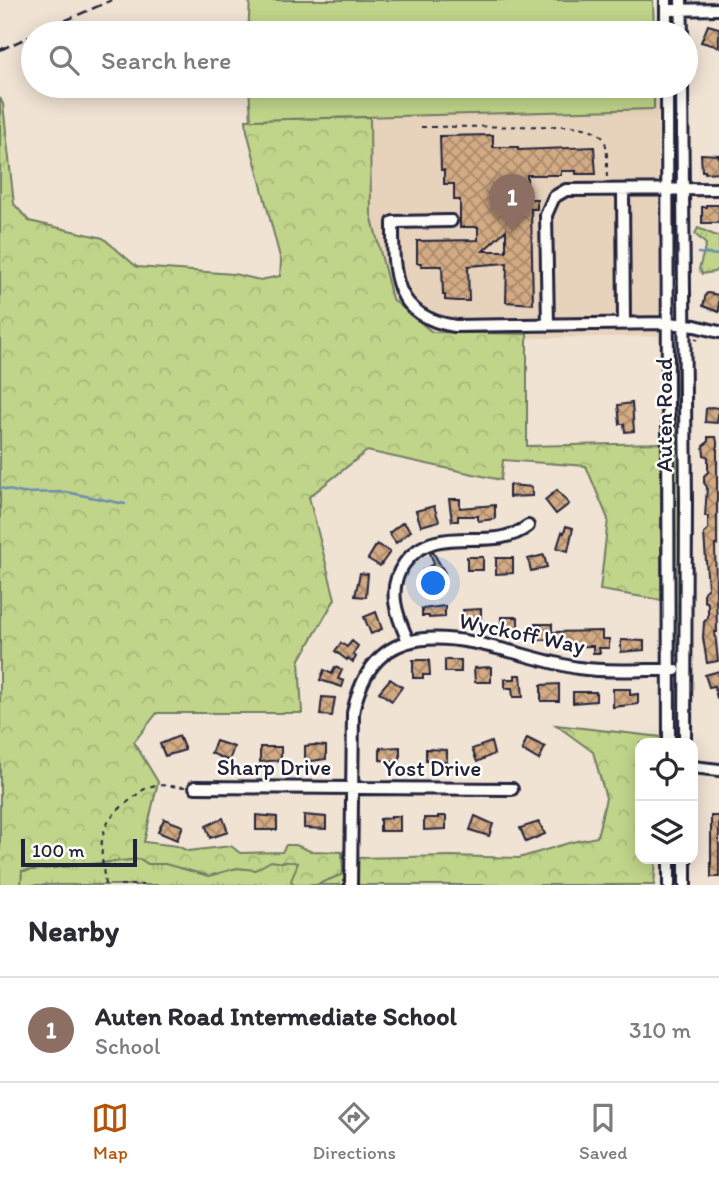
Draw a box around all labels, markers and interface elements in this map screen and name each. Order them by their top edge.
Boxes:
search box [21,21,698,98]
icon: search [45,41,83,79]
text: Search here [101,44,231,76]
pin: 1 [489,174,535,232]
street label: Auten Road [650,357,678,472]
your location [416,566,450,600]
street label: Wyckoff Way [456,606,588,660]
map controls [635,738,698,864]
button: locate [635,738,698,801]
street label: Sharp Drive [217,753,331,781]
street label: Yost Drive [383,754,481,782]
button: layers [635,801,698,864]
scale bar [21,836,136,868]
text: 100 m [32,839,84,862]
text: Nearby [28,912,119,949]
text: Auten Road Intermediate School [95,1000,457,1032]
text: 1 [46,1016,56,1044]
text: 310 m [629,1016,691,1044]
text: School [95,1032,160,1060]
tab: Map [91,1099,129,1164]
tab: Directions [312,1099,396,1164]
tab: Saved [579,1099,627,1164]

